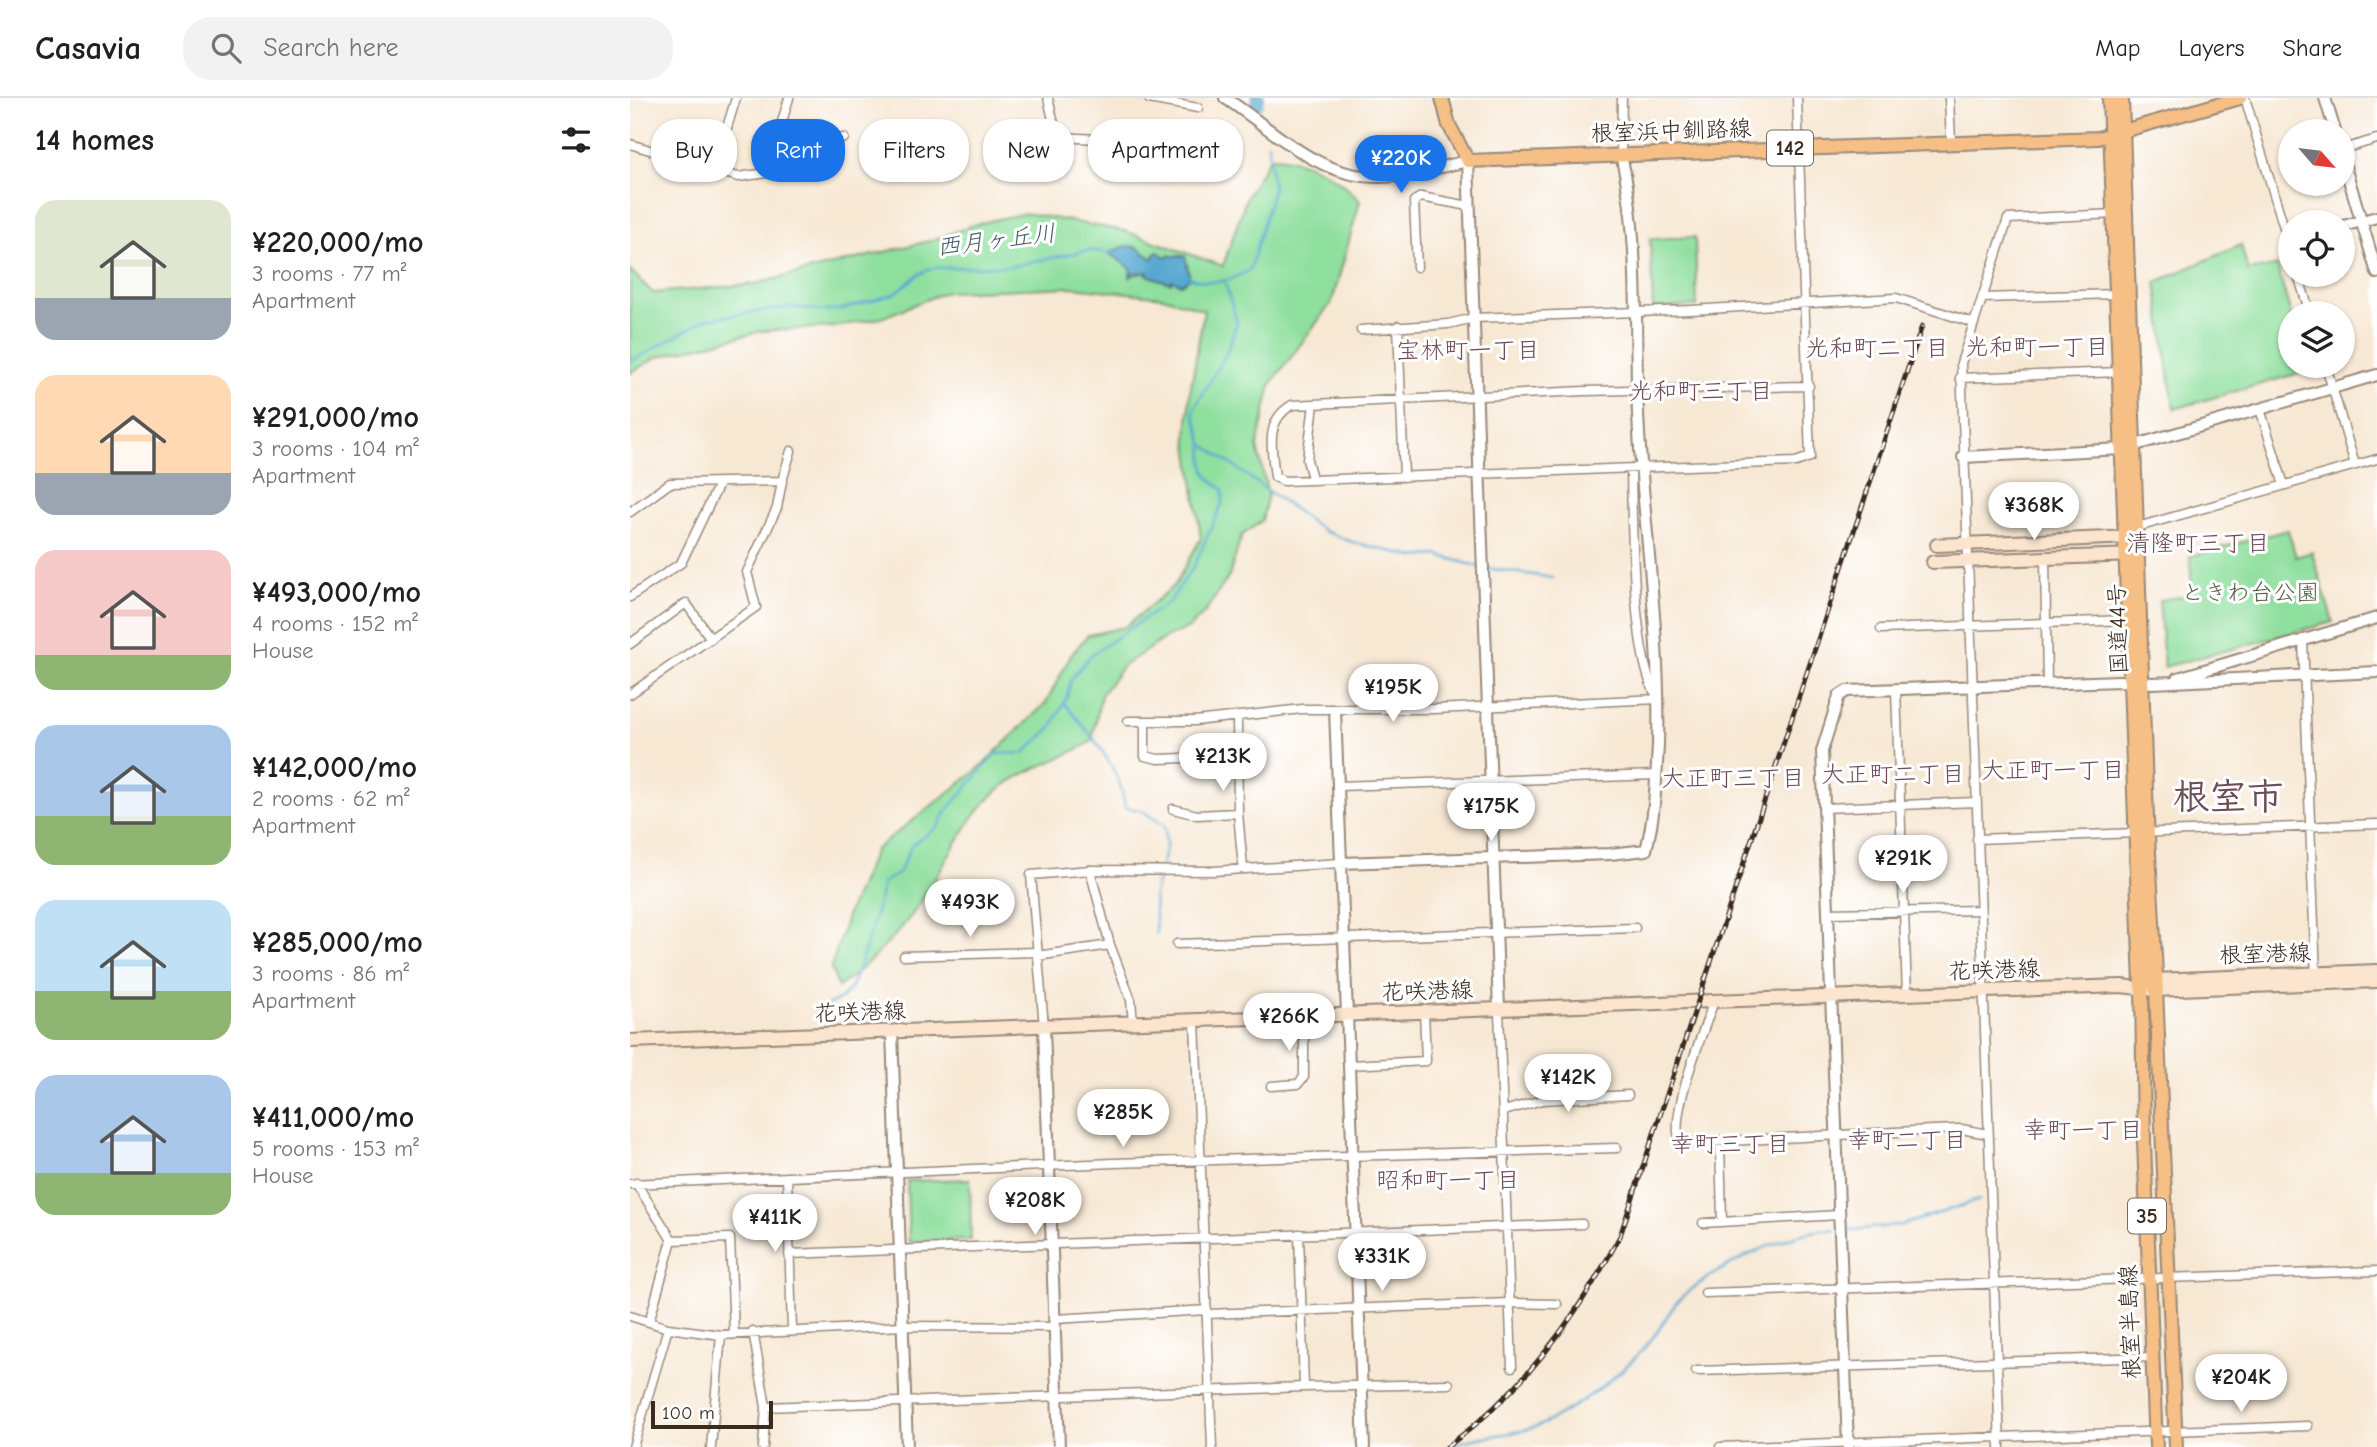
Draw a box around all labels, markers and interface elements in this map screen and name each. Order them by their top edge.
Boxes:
search box [183,17,673,80]
text: Casavia [35,29,141,67]
icon: search [207,29,245,67]
text: Search here [263,33,399,63]
text: Map [2095,34,2141,62]
text: Layers [2179,34,2244,62]
text: Share [2282,34,2342,62]
street label: 根室浜中釧路線 [1590,115,1752,147]
chip: Buy [651,119,737,182]
chip: Rent [751,119,845,182]
chip: Filters [859,119,969,182]
chip: New [983,119,1074,182]
chip: Apartment [1088,119,1243,182]
north arrow [2278,119,2356,196]
map controls [2278,119,2355,378]
icon: filters [557,121,595,159]
text: 14 homes [35,123,154,158]
road number: 142 [1767,130,1813,166]
pin: ¥220K [1352,136,1450,195]
text: ¥220K [1371,144,1431,171]
button: locate [2278,210,2355,287]
water label: 西月ヶ丘川 [935,219,1057,261]
text: ¥220,000/mo [252,225,424,260]
icon: home [91,228,175,312]
text: 3 rooms · 77 m² [252,260,407,287]
text: Apartment [252,287,355,314]
button: layers [2278,301,2355,378]
district label: 光和町一丁目 [1965,333,2109,361]
district label: 光和町二丁目 [1805,334,1949,362]
district label: 宝林町一丁目 [1396,336,1540,364]
district label: 光和町三丁目 [1629,377,1773,405]
text: ¥291,000/mo [252,400,419,435]
icon: home [91,403,175,487]
text: 3 rooms · 104 m² [252,435,419,462]
text: Apartment [252,462,355,489]
pin: ¥368K [1985,482,2083,542]
text: ¥368K [2004,491,2064,518]
district label: 清隆町三丁目 [2126,529,2270,557]
text: ¥493,000/mo [252,575,421,610]
icon: home [91,578,175,662]
park label: ときわ台公園 [2181,579,2319,606]
street label: 国道44号 [2103,583,2133,675]
text: 4 rooms · 152 m² [252,610,418,637]
text: House [252,637,314,664]
pin: ¥195K [1344,664,1442,724]
text: ¥195K [1364,673,1422,700]
pin: ¥213K [1174,734,1272,793]
text: ¥213K [1195,742,1251,769]
text: ¥142,000/mo [252,750,417,785]
icon: home [91,753,175,837]
district label: 大正町一丁目 [1981,756,2125,784]
district label: 大正町二丁目 [1821,760,1965,788]
district label: 大正町三丁目 [1661,764,1805,792]
district label: 根室市 [2173,776,2284,818]
pin: ¥175K [1442,784,1540,843]
text: 2 rooms · 62 m² [252,785,410,812]
text: ¥175K [1463,792,1519,819]
text: Apartment [252,812,355,839]
pin: ¥291K [1854,836,1952,895]
text: ¥291K [1875,844,1931,871]
pin: ¥493K [921,880,1019,939]
text: ¥493K [941,888,999,915]
text: ¥285,000/mo [252,925,423,960]
icon: home [91,928,175,1012]
street label: 根室港線 [2219,939,2311,969]
street label: 花咲港線 [1948,955,2040,985]
text: 3 rooms · 86 m² [252,960,409,987]
street label: 花咲港線 [1381,976,1473,1006]
text: Apartment [252,987,355,1014]
pin: ¥266K [1240,993,1338,1053]
street label: 花咲港線 [814,997,906,1027]
text: ¥266K [1259,1002,1319,1029]
pin: ¥142K [1519,1054,1617,1114]
text: ¥142K [1540,1063,1596,1090]
pin: ¥285K [1074,1090,1172,1149]
text: ¥285K [1093,1098,1153,1125]
text: ¥411,000/mo [252,1100,414,1135]
icon: home [91,1103,175,1187]
district label: 幸町一丁目 [2023,1116,2143,1144]
district label: 幸町二丁目 [1847,1126,1967,1154]
district label: 幸町三丁目 [1670,1130,1790,1158]
text: 5 rooms · 153 m² [252,1135,419,1162]
text: House [252,1162,314,1189]
district label: 昭和町一丁目 [1376,1166,1520,1194]
pin: ¥208K [986,1178,1084,1237]
text: ¥208K [1005,1186,1065,1213]
pin: ¥411K [726,1194,824,1254]
road number: 35 [2128,1198,2166,1234]
text: ¥411K [748,1203,802,1230]
pin: ¥331K [1333,1234,1431,1293]
text: ¥331K [1354,1242,1410,1269]
street label: 根室半島線 [2115,1264,2145,1380]
pin: ¥204K [2192,1354,2290,1414]
text: ¥204K [2211,1363,2271,1390]
scale bar [651,1398,774,1430]
text: 100 m [662,1402,715,1424]

